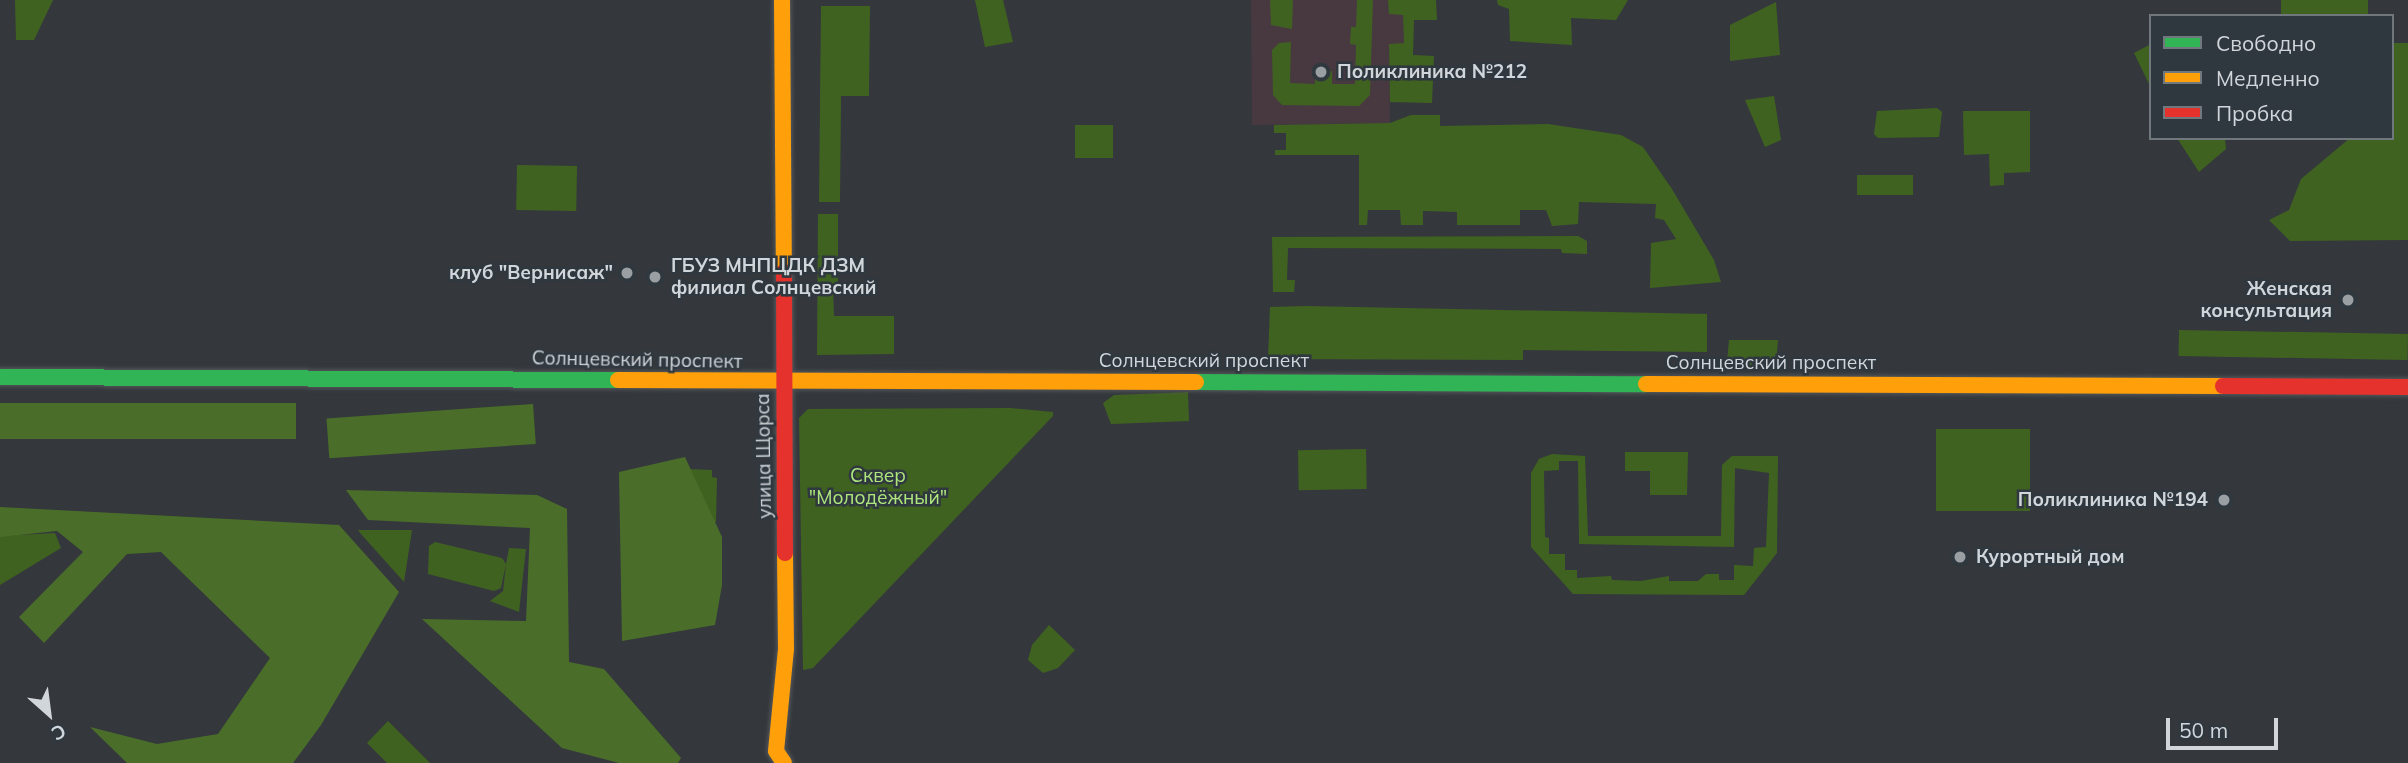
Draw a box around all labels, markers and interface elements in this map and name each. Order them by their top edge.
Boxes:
legend [2149,14,2394,140]
text: Свободно [2216,30,2316,56]
place label: Поликлиника №212 [1337,61,1527,83]
marker: Поликлиника №212 [1311,62,1331,82]
text: Медленно [2216,65,2320,91]
text: Пробка [2216,100,2293,126]
place label: ГБУЗ МНПЦДК ДЗМ филиал Солнцевский [671,255,876,299]
place label: клуб "Вернисаж" [449,262,613,284]
marker: клуб "Вернисаж" [619,265,635,281]
marker: ГБУЗ МНПЦДК ДЗМ филиал Солнцевский [645,267,665,287]
place label: Женская консультация [2200,278,2332,322]
marker: Женская консультация [2338,290,2358,310]
street label: Солнцевский проспект [532,347,742,373]
street label: Солнцевский проспект [1099,350,1309,372]
street label: Солнцевский проспект [1666,352,1876,374]
street label: улица Щорса [752,393,776,519]
park label: Сквер "Молодёжный" [809,465,947,509]
place label: Поликлиника №194 [2018,489,2208,511]
marker: Поликлиника №194 [2214,490,2234,510]
place label: Курортный дом [1976,546,2124,568]
marker: Курортный дом [1950,547,1970,567]
north arrow [14,679,84,749]
scale bar [2170,704,2282,748]
text: 50 m [2179,717,2228,743]
text: С [47,719,70,746]

